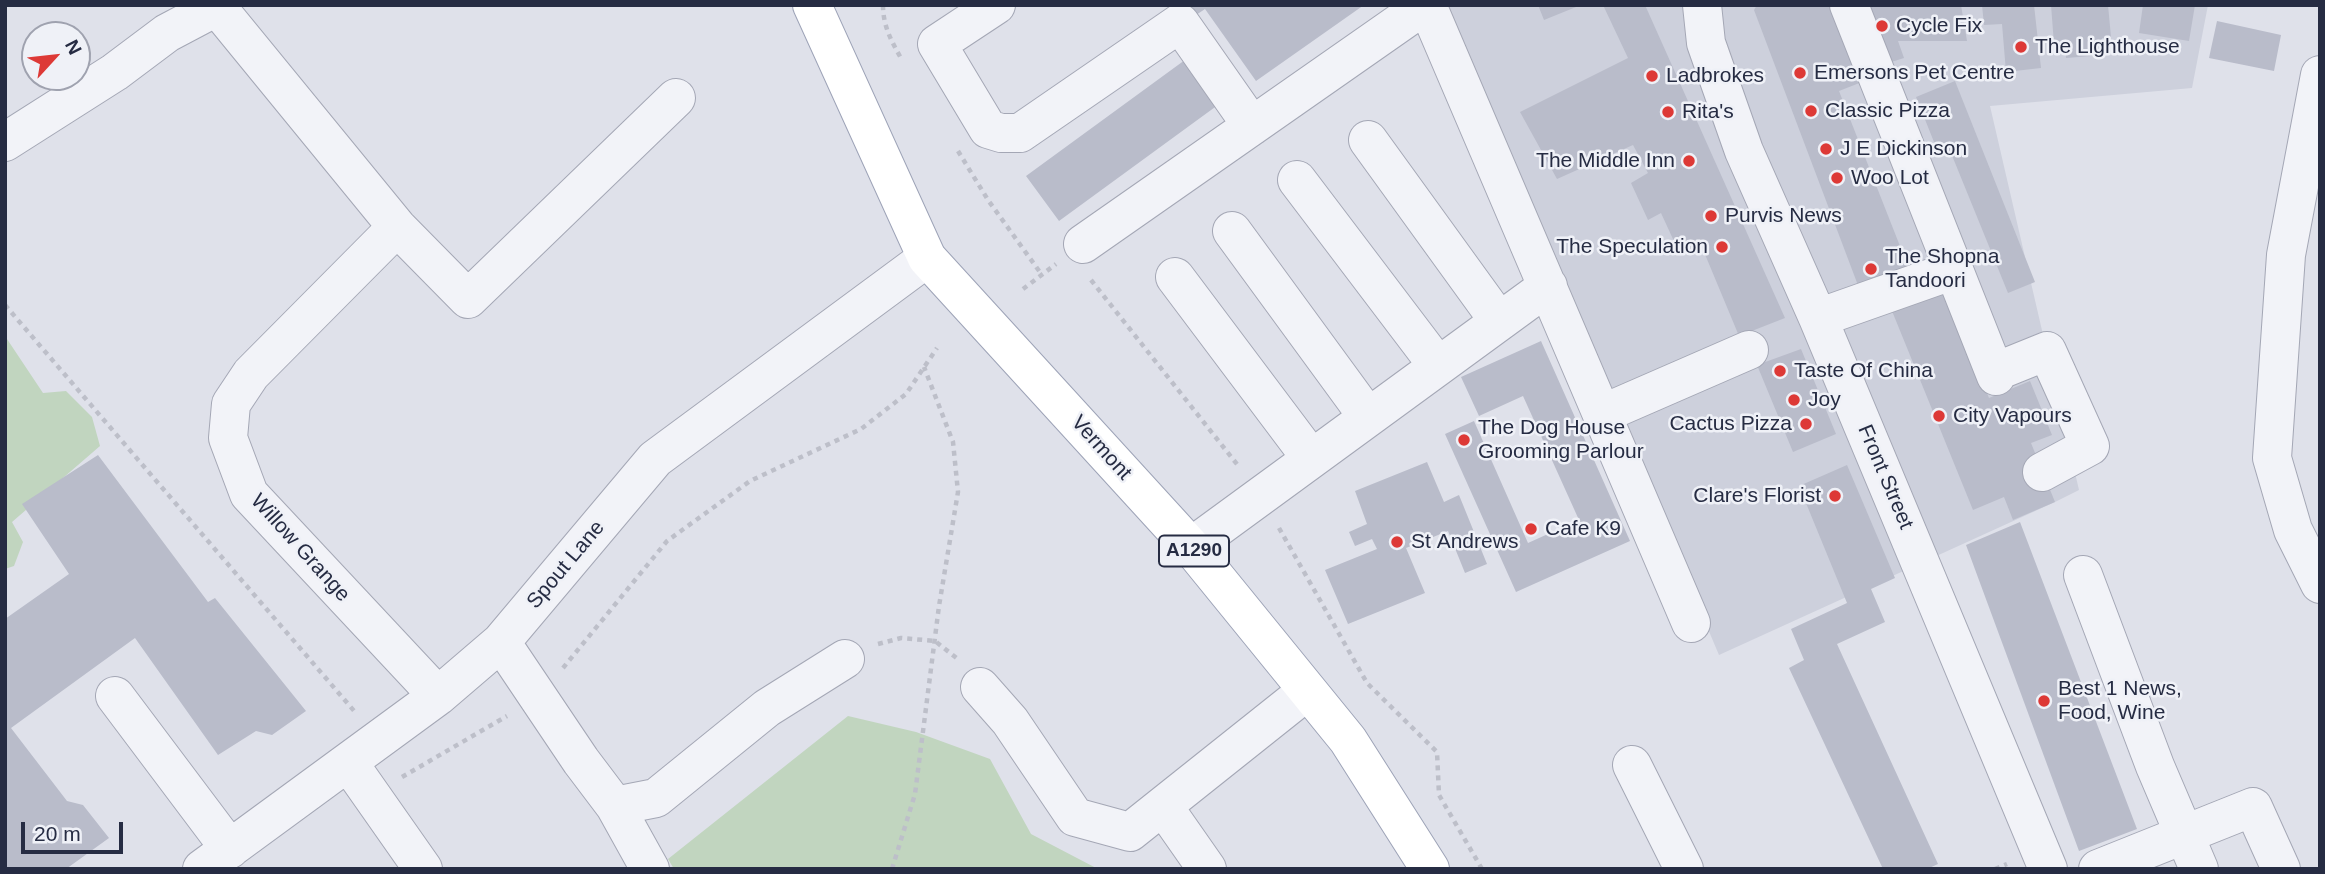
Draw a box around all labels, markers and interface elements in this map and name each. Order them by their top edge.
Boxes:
place label: Cycle Fix [1896,13,1982,39]
marker: Cycle Fix [1874,18,1890,34]
north arrow [21,21,91,91]
place label: The Lighthouse [2035,34,2180,60]
text: N [61,36,86,58]
marker: The Lighthouse [2013,39,2029,55]
place label: Emersons Pet Centre [1814,60,2015,86]
place label: Ladbrokes [1666,63,1764,89]
marker: Emersons Pet Centre [1792,65,1808,81]
marker: Ladbrokes [1644,68,1660,84]
place label: Classic Pizza [1825,98,1950,124]
place label: Rita's [1682,99,1734,125]
marker: Classic Pizza [1803,103,1819,119]
marker: Rita's [1660,104,1676,120]
place label: J E Dickinson [1840,136,1967,162]
marker: J E Dickinson [1818,141,1834,157]
place label: The Middle Inn [1536,148,1675,174]
marker: The Middle Inn [1681,153,1697,169]
place label: Woo Lot [1851,165,1929,191]
marker: Woo Lot [1829,170,1845,186]
place label: Purvis News [1725,203,1842,229]
marker: Purvis News [1703,208,1719,224]
place label: The Speculation [1556,234,1708,260]
marker: The Speculation [1714,239,1730,255]
place label: The Shopna Tandoori [1885,244,1999,294]
marker: The Shopna Tandoori [1863,261,1879,277]
place label: Taste Of China [1794,358,1933,384]
marker: Taste Of China [1772,363,1788,379]
place label: Joy [1808,387,1841,413]
marker: Joy [1786,392,1802,408]
place label: City Vapours [1953,403,2072,429]
marker: City Vapours [1931,408,1947,424]
street label: Vermont [1065,411,1137,485]
place label: Cactus Pizza [1669,411,1792,437]
place label: The Dog House Grooming Parlour [1478,415,1644,465]
marker: Cactus Pizza [1798,416,1814,432]
street label: Front Street [1852,421,1918,533]
marker: The Dog House Grooming Parlour [1456,432,1472,448]
place label: Clare's Florist [1693,483,1821,509]
marker: Clare's Florist [1827,488,1843,504]
street label: Willow Grange [245,489,355,607]
street label: Spout Lane [522,516,610,614]
place label: Cafe K9 [1545,516,1621,542]
marker: Cafe K9 [1523,521,1539,537]
place label: St Andrews [1411,529,1518,555]
marker: St Andrews [1389,534,1405,550]
road number: A1290 [1159,536,1229,566]
place label: Best 1 News, Food, Wine [2058,676,2182,726]
marker: Best 1 News, Food, Wine [2036,693,2052,709]
scale bar [24,808,126,852]
text: 20 m [34,822,81,845]

